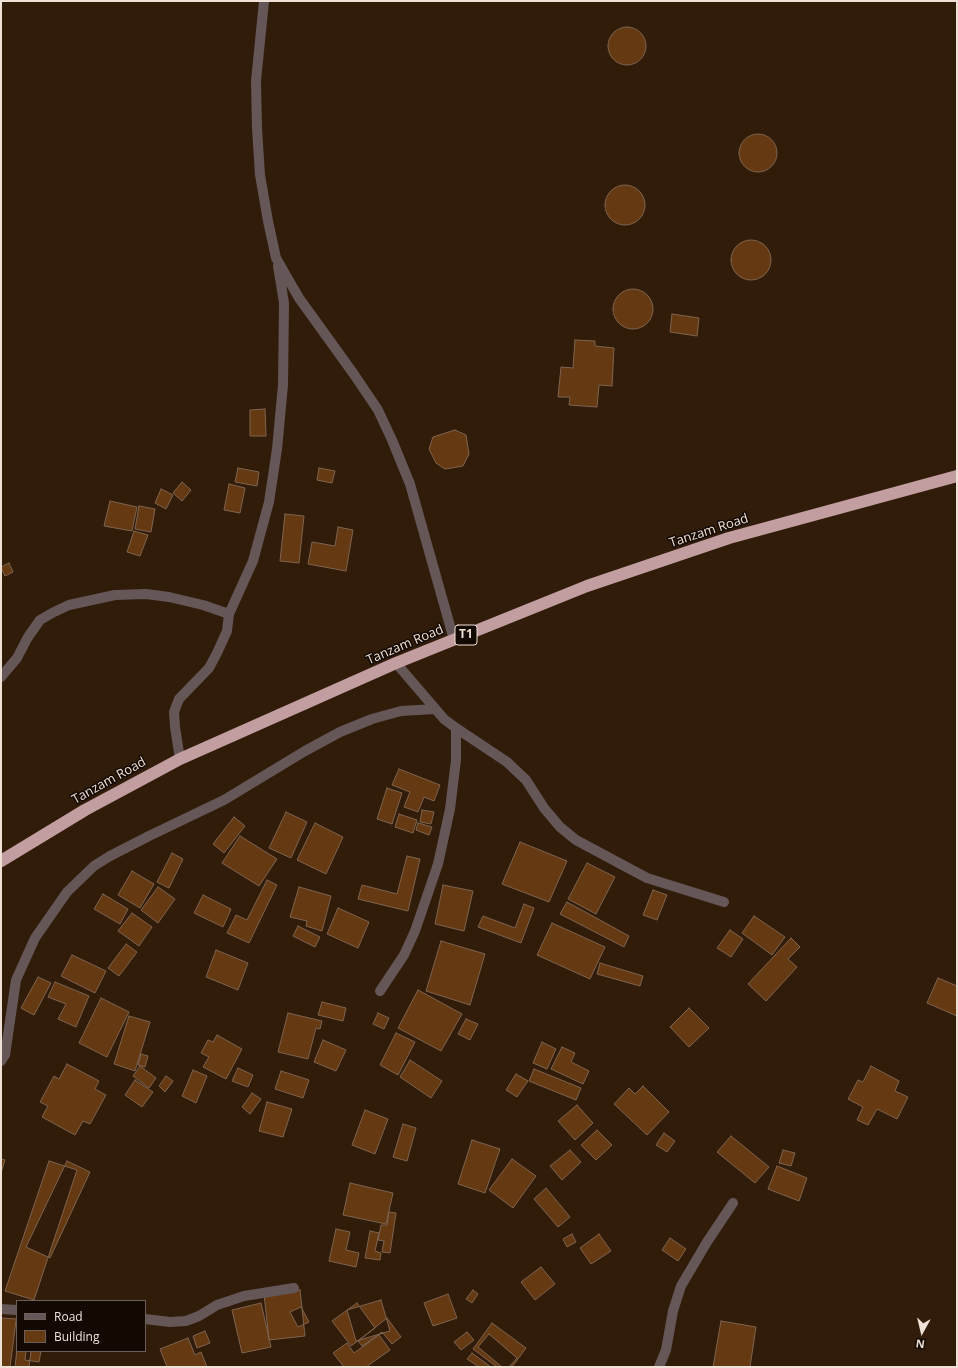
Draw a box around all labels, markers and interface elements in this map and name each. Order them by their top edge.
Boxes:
street label: Tanzam Road [668,511,750,551]
street label: Tanzam Road [364,622,446,668]
road number: T1 [455,625,477,645]
street label: Tanzam Road [69,754,149,808]
legend [16,1300,146,1352]
text: Road [54,1308,83,1325]
north arrow [902,1312,942,1352]
text: Building [54,1328,99,1345]
text: N [915,1336,926,1352]

